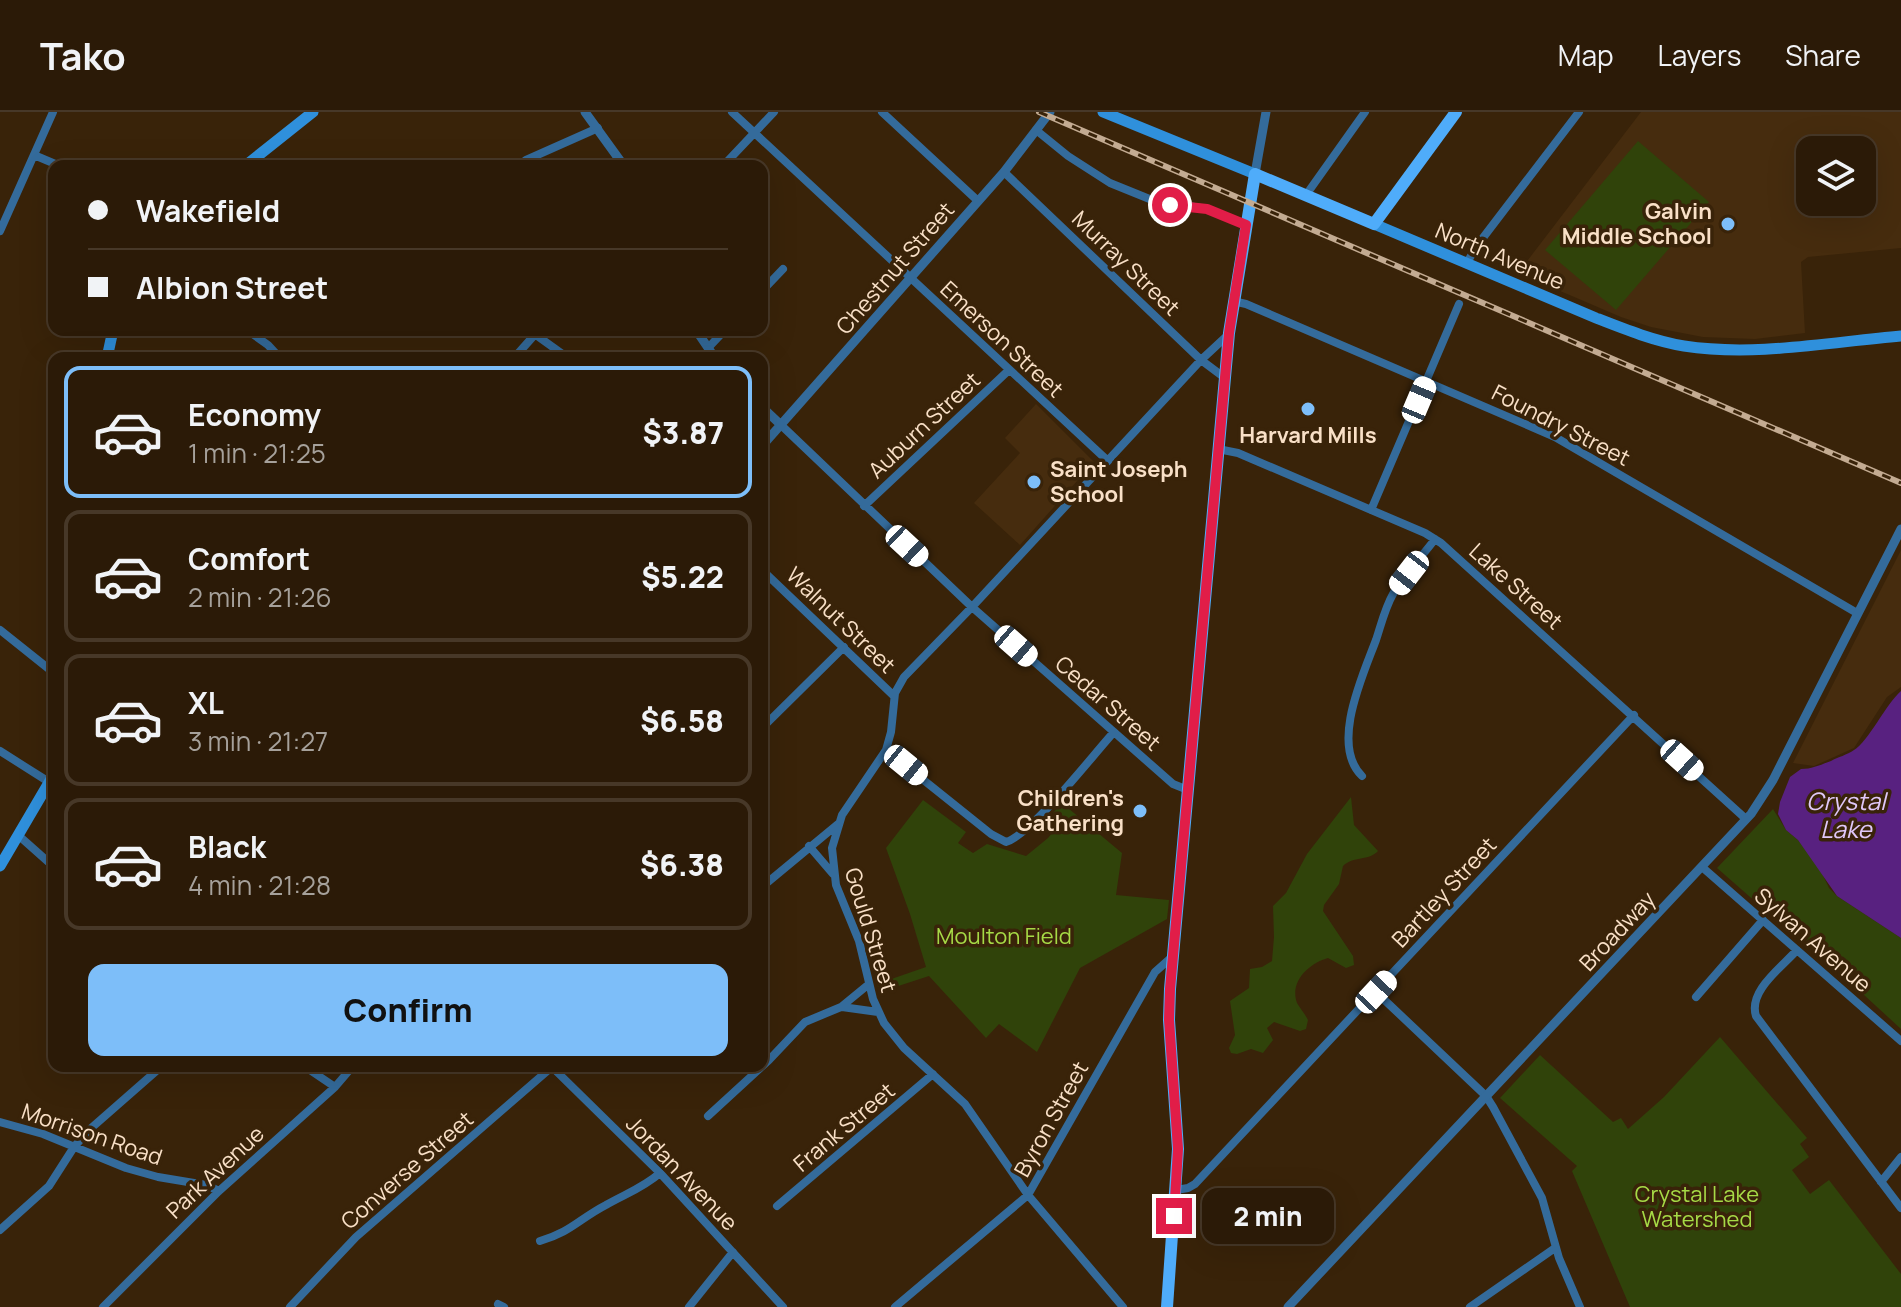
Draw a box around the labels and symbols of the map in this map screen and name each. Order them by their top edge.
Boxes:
route start [1152,187,1188,223]
street label: Chestnut Street [829,195,961,340]
place label: Galvin Middle School [1562,196,1712,251]
street label: Murray Street [1066,204,1187,322]
street label: North Avenue [1431,215,1569,297]
marker: Galvin Middle School [1719,215,1737,233]
street label: Emerson Street [934,274,1070,404]
street label: Auburn Street [861,365,987,485]
car [1399,373,1439,427]
street label: Foundry Street [1487,377,1635,473]
marker: Harvard Mills [1299,400,1317,418]
place label: Harvard Mills [1239,420,1377,450]
place label: Saint Joseph School [1050,454,1187,509]
marker: Saint Joseph School [1025,473,1043,491]
car [881,521,933,571]
street label: Lake Street [1463,536,1569,636]
car [1385,547,1433,599]
street label: Walnut Street [780,560,902,680]
car [990,621,1042,671]
street label: Cedar Street [1049,649,1167,757]
car [1656,735,1708,785]
car [880,741,932,789]
place label: Children's Gathering [1016,783,1124,838]
water label: Crystal Lake [1806,784,1889,845]
marker: Children's Gathering [1131,802,1149,820]
street label: Bartley Street [1385,830,1503,954]
street label: Gould Street [838,864,904,996]
street label: Sylvan Avenue [1748,881,1878,999]
street label: Broadway [1572,884,1662,977]
park label: Moulton Field [936,921,1072,951]
car [1351,966,1401,1018]
street label: Byron Street [1007,1056,1095,1182]
street label: Frank Street [787,1076,901,1178]
street label: Morrison Road [18,1096,166,1172]
street label: Converse Street [334,1104,480,1236]
street label: Jordan Avenue [619,1109,745,1237]
street label: Park Avenue [160,1119,271,1225]
park label: Crystal Lake Watershed [1635,1179,1759,1234]
callout: 2 min [1202,1188,1334,1244]
route end [1156,1198,1192,1234]

